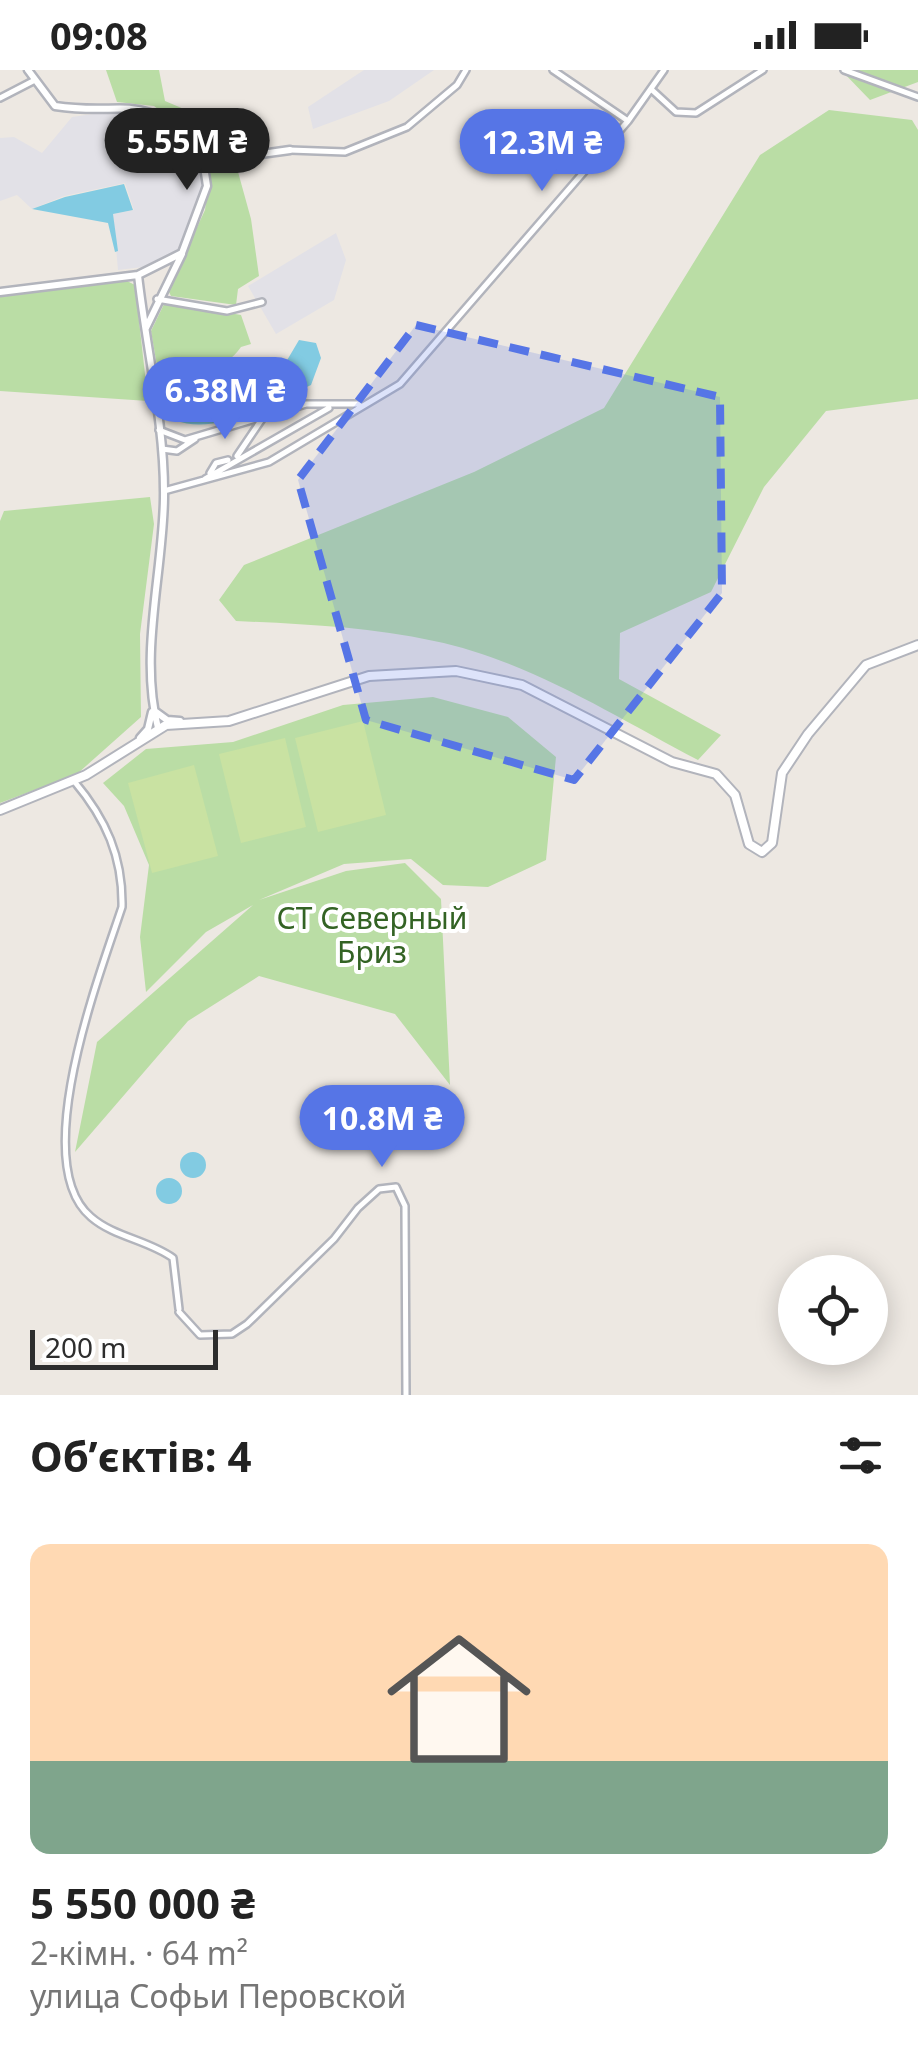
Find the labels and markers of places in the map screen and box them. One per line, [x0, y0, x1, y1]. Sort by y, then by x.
pin: 5.55M ₴ [95, 108, 279, 193]
pin: 12.3M ₴ [450, 109, 634, 194]
pin: 6.38M ₴ [133, 357, 317, 442]
pin: 10.8M ₴ [290, 1085, 474, 1170]

